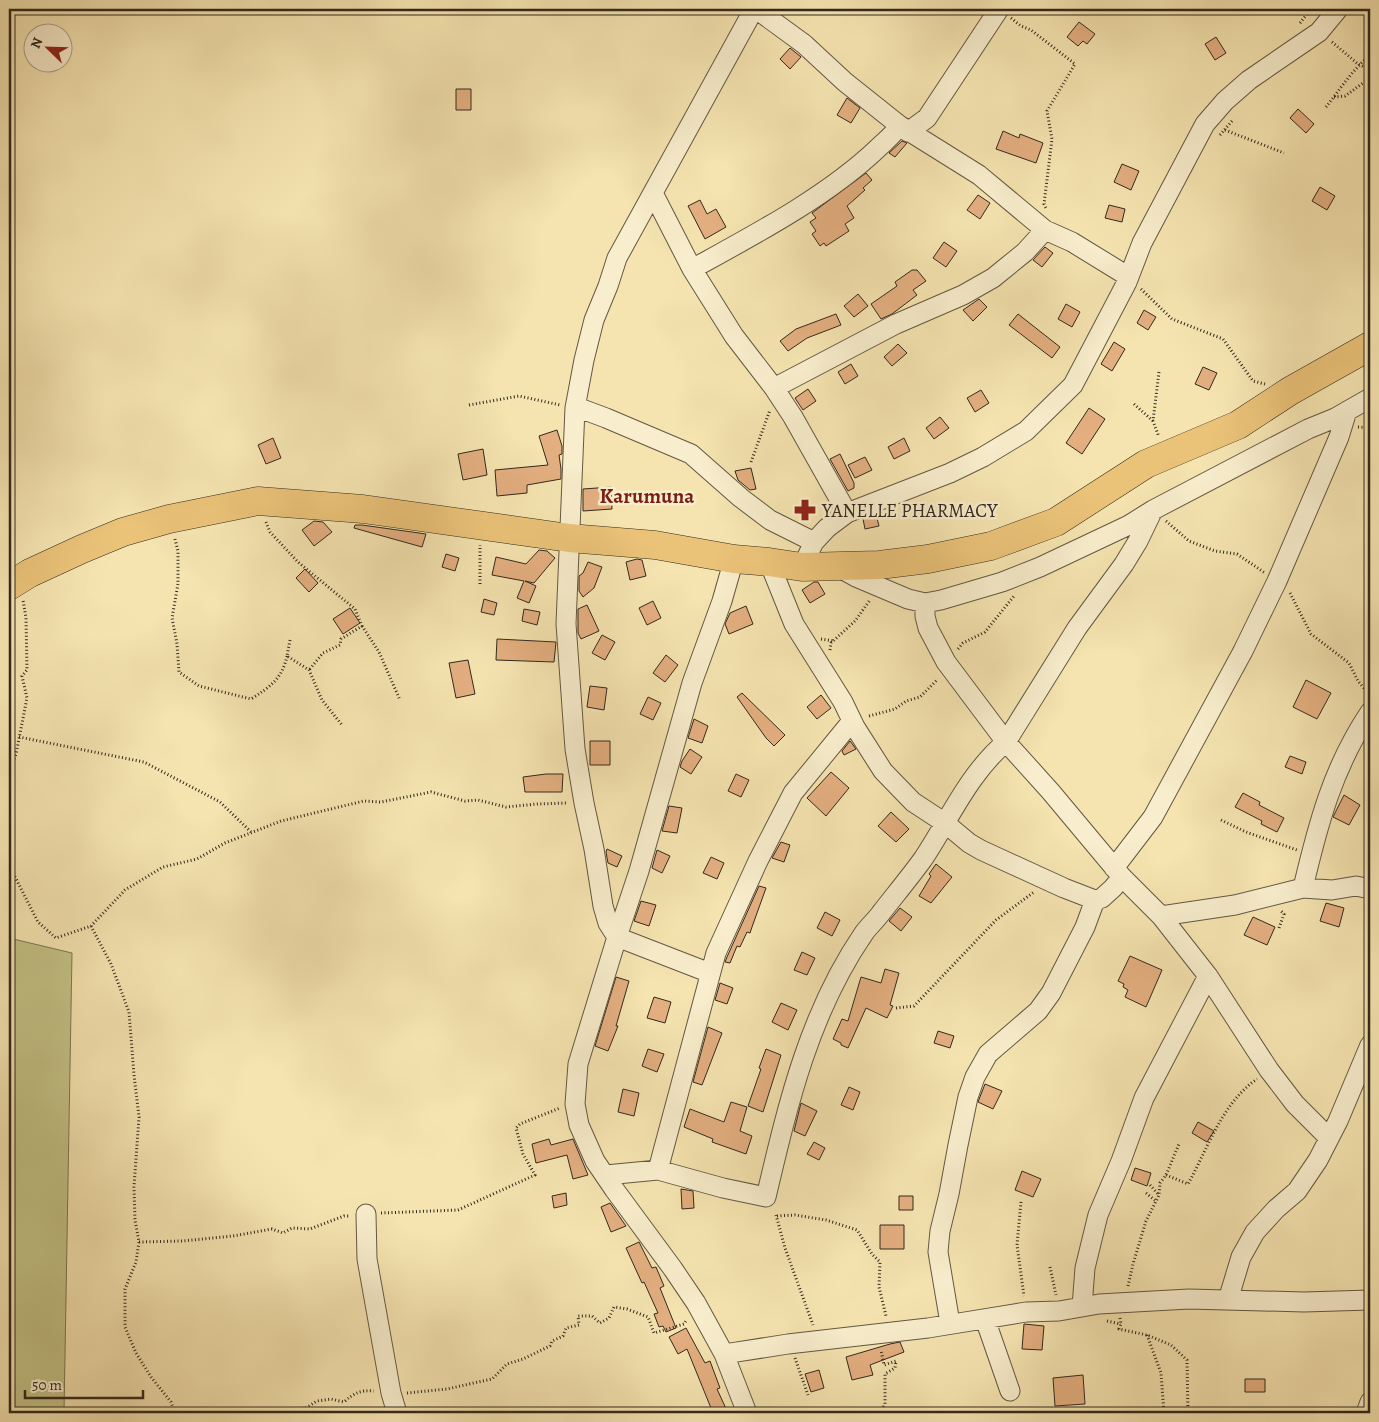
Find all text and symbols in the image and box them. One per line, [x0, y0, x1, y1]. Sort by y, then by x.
north arrow [22, 22, 72, 72]
text: N [26, 35, 47, 52]
district label: Karumuna [600, 482, 695, 510]
pharmacy icon: YANELLE PHARMACY [792, 497, 818, 523]
place label: YANELLE PHARMACY [821, 498, 998, 524]
scale bar [25, 1367, 142, 1399]
text: 50 m [32, 1375, 62, 1395]

